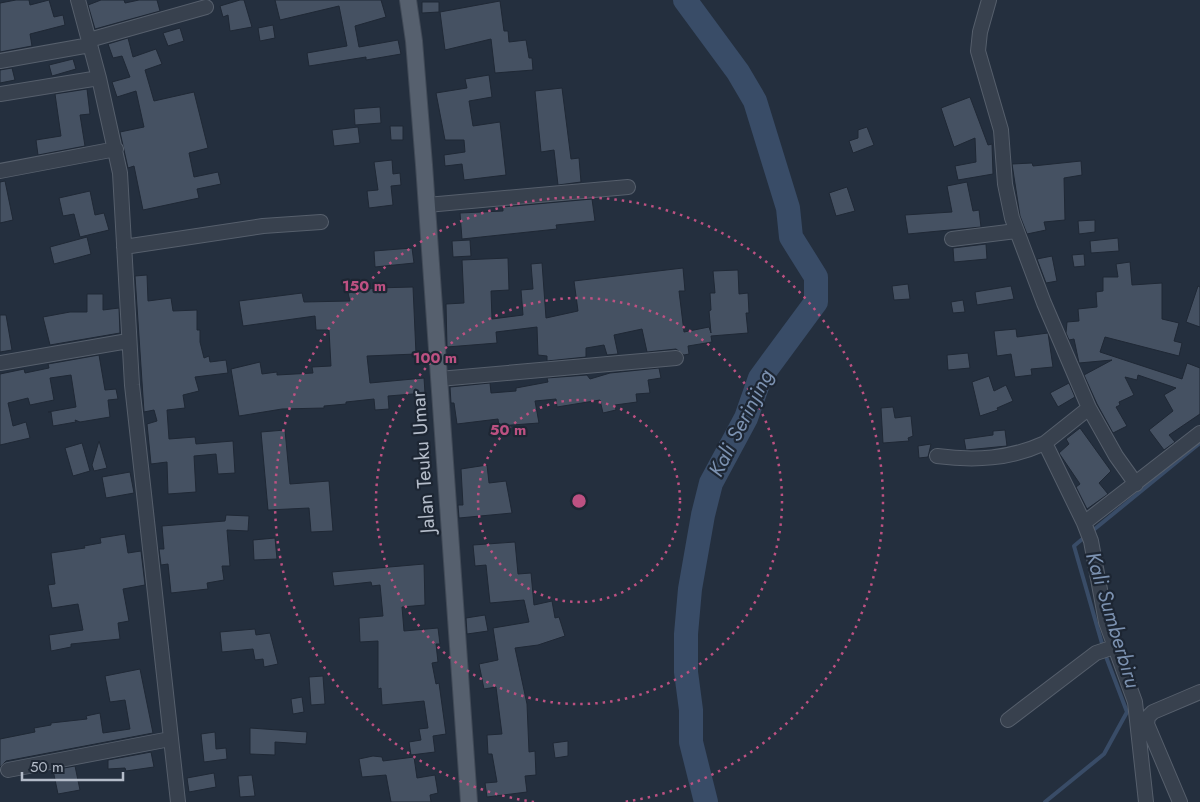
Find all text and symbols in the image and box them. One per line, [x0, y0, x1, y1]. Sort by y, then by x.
text: 150 m [342, 275, 386, 297]
text: 100 m [413, 347, 457, 369]
water label: Kali Serinjing [701, 364, 781, 482]
street label: Jalan Teuku Umar [404, 390, 443, 537]
text: 50 m [490, 419, 526, 441]
centre of rings [570, 492, 588, 510]
water label: Kali Sumberbiru [1078, 548, 1148, 692]
scale bar [22, 750, 124, 782]
text: 50 m [30, 756, 64, 778]

